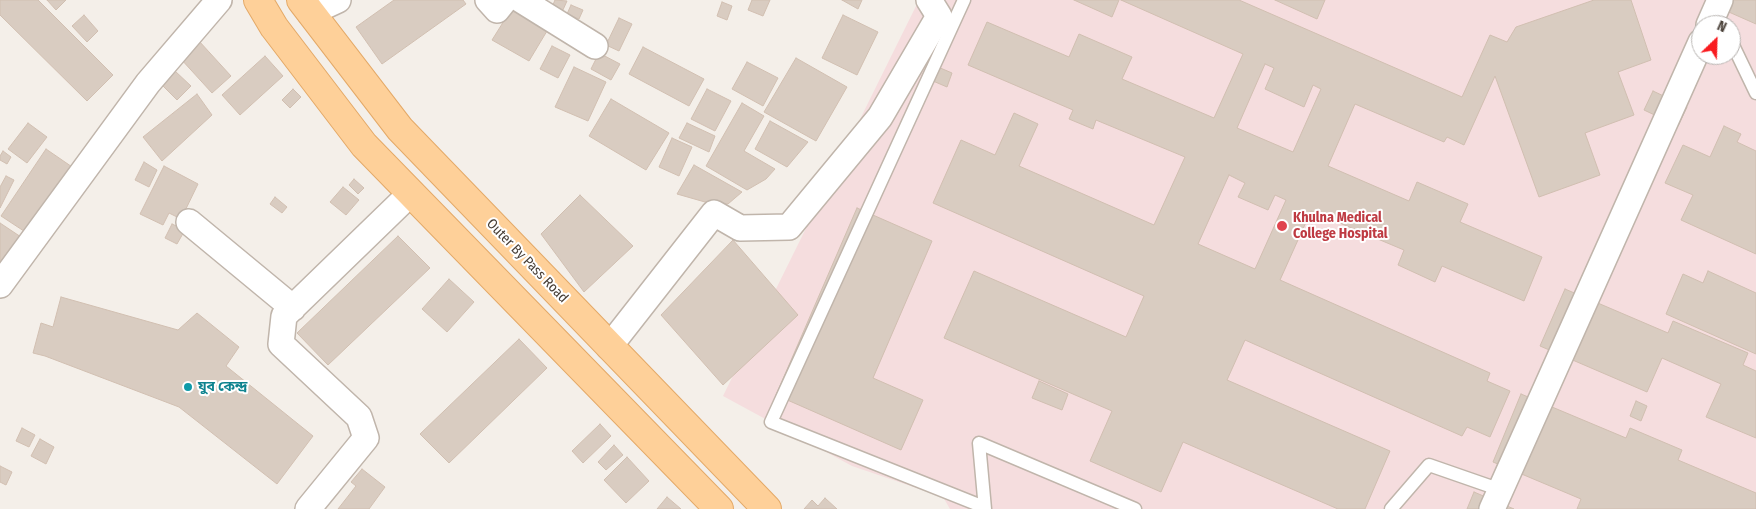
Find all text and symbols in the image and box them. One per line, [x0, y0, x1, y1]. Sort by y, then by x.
north arrow [1691, 15, 1741, 65]
text: N [1715, 17, 1729, 36]
place label: Khulna Medical College Hospital [1293, 210, 1388, 242]
street label: Outer By Pass Road [483, 216, 571, 306]
marker: Khulna Medical College Hospital [1275, 219, 1289, 233]
place label: যুব কেন্দ্র [198, 379, 247, 395]
marker: যুব কেন্দ্র [182, 381, 194, 393]

